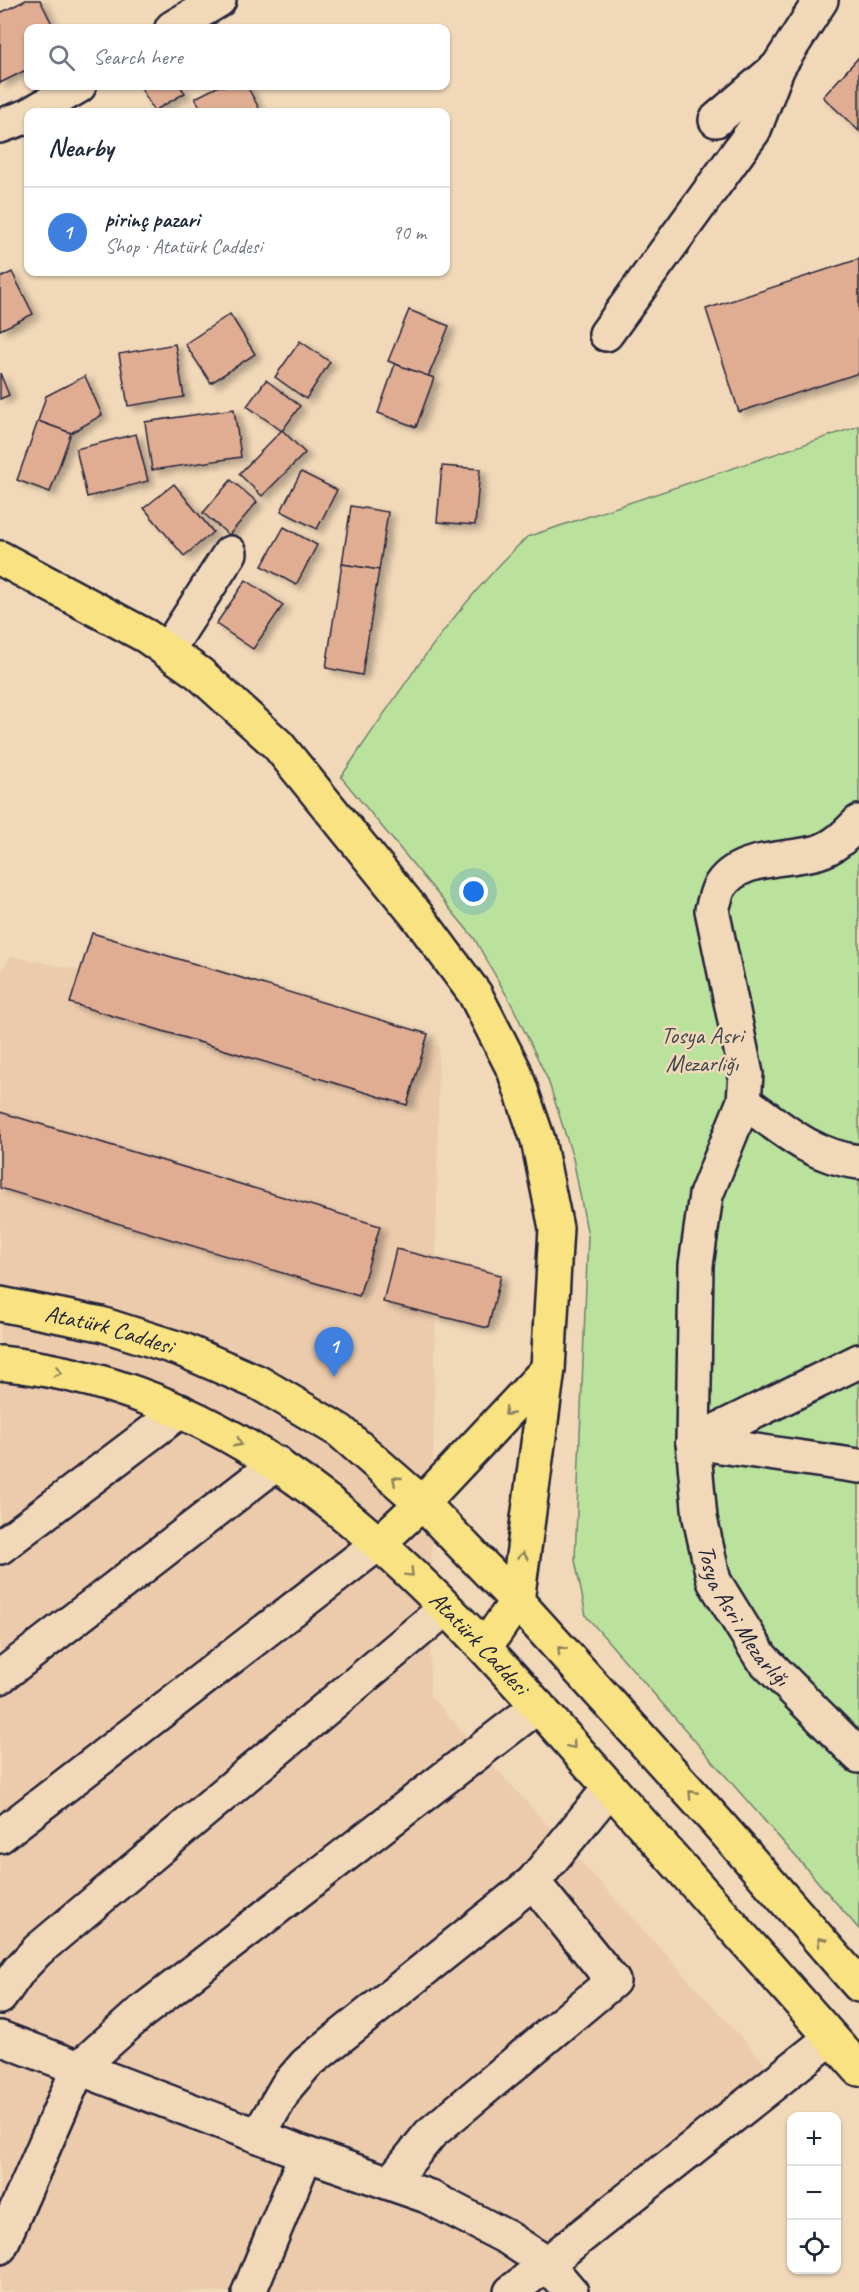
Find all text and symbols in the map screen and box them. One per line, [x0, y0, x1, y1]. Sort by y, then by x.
search box [24, 24, 450, 90]
icon: search [45, 41, 78, 74]
text: Search here [93, 43, 183, 71]
text: Nearby [48, 131, 113, 164]
text: pirinç pazari [105, 206, 199, 234]
text: 1 [63, 220, 72, 245]
text: 90 m [392, 220, 426, 245]
text: Shop · Atatürk Caddesi [105, 234, 262, 259]
your location [459, 877, 488, 906]
park label: Tosya Asri Mezarlığı [661, 1020, 747, 1078]
street label: Atatürk Caddesi [42, 1298, 180, 1362]
pin: 1 [314, 1328, 354, 1377]
one-way arrow [53, 1364, 63, 1377]
one-way arrow [504, 1405, 515, 1415]
one-way arrow [232, 1436, 243, 1447]
one-way arrow [392, 1476, 403, 1487]
street label: Tosya Asri Mezarlığı [691, 1542, 797, 1694]
one-way arrow [516, 1552, 528, 1561]
one-way arrow [402, 1565, 413, 1576]
street label: Atatürk Caddesi [423, 1585, 538, 1704]
one-way arrow [557, 1646, 568, 1656]
one-way arrow [565, 1738, 576, 1749]
one-way arrow [688, 1790, 699, 1801]
one-way arrow [817, 1937, 828, 1948]
map controls [787, 2112, 841, 2274]
button: + [787, 2112, 841, 2166]
button: − [787, 2166, 841, 2220]
button: locate [787, 2220, 841, 2274]

